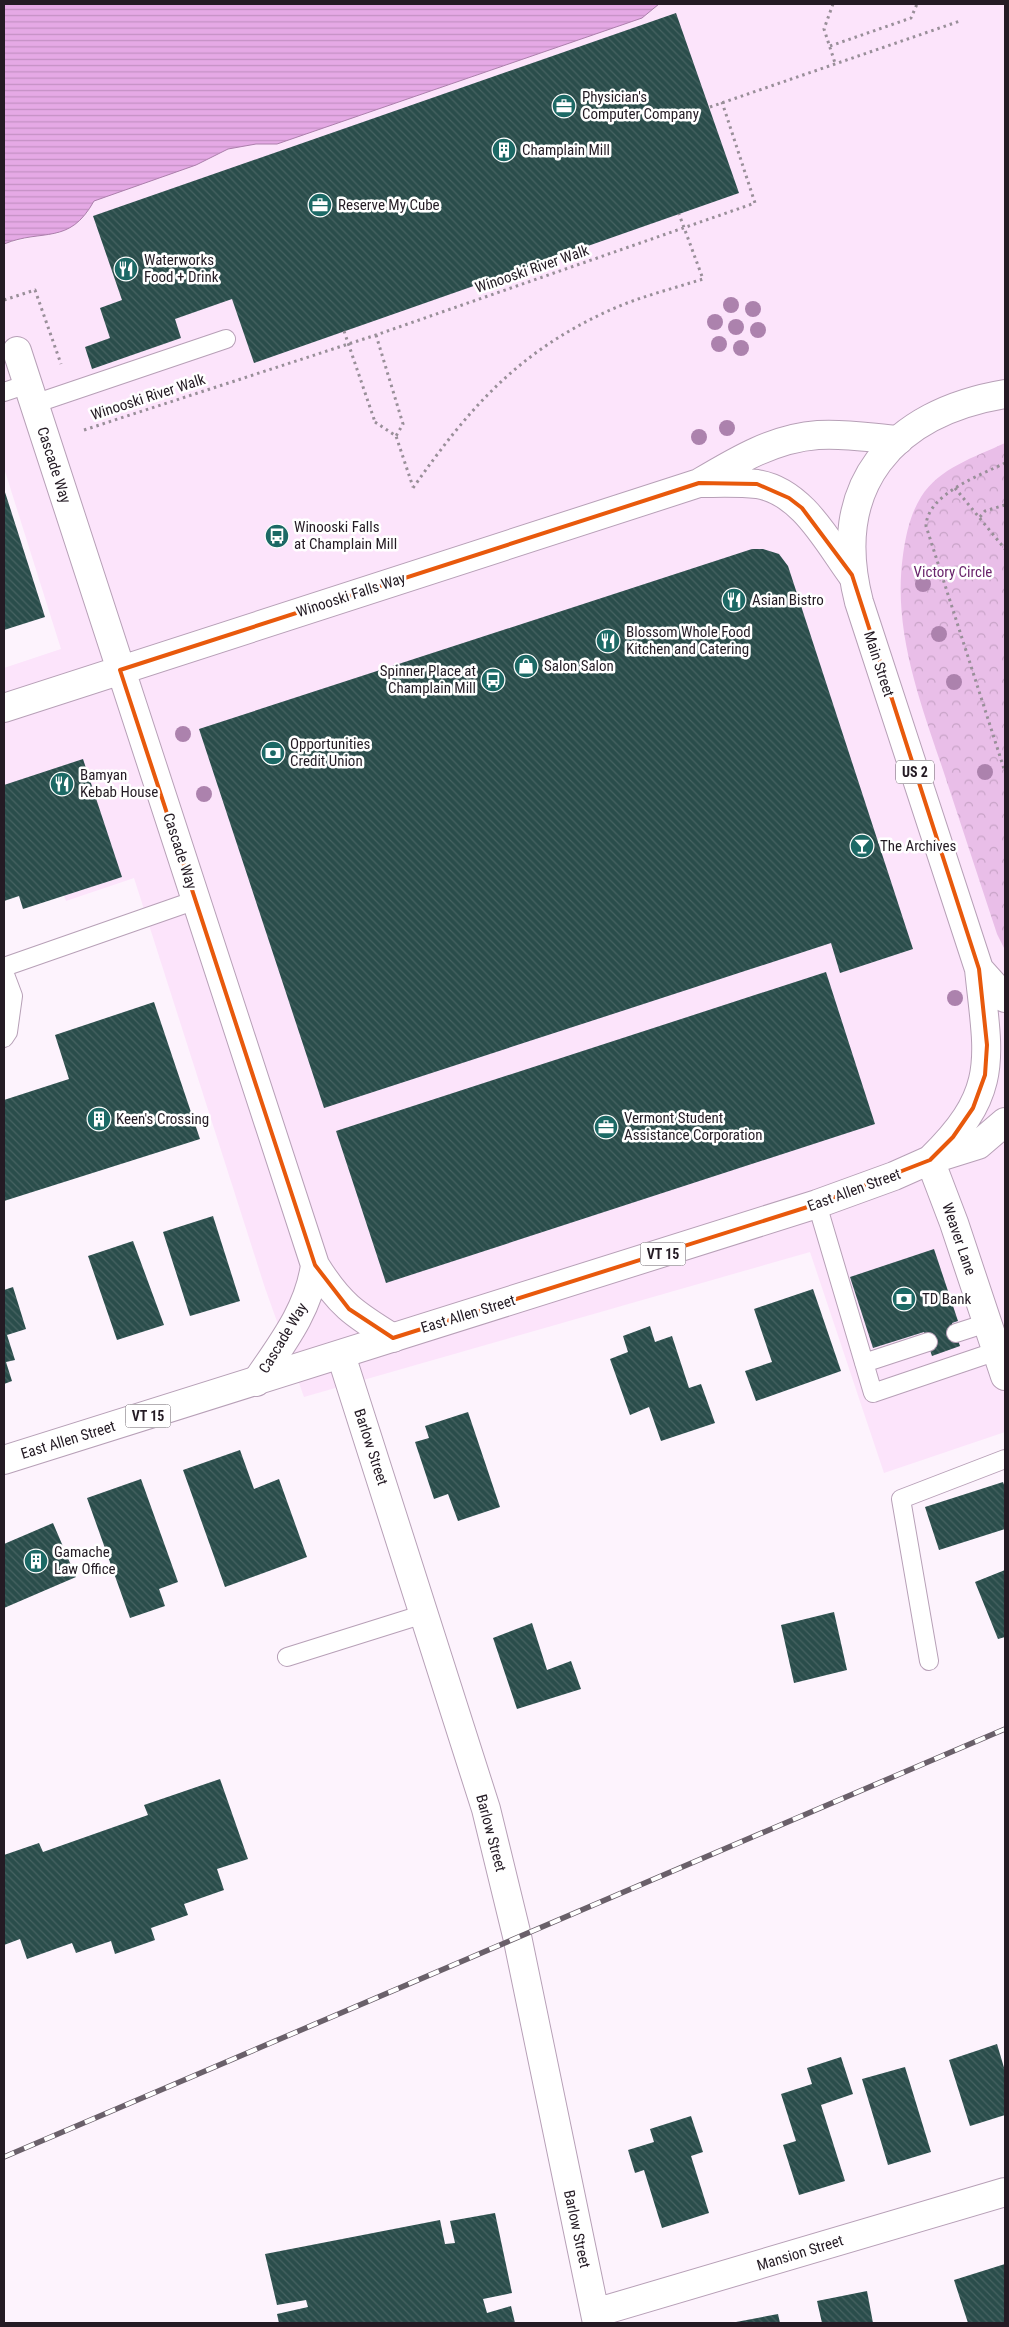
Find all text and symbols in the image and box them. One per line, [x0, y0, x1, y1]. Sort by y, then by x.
place label: Physician's Computer Company [582, 88, 699, 123]
office icon: Physician's Computer Company [551, 93, 577, 119]
building icon: Champlain Mill [491, 137, 517, 163]
place label: Champlain Mill [522, 141, 610, 159]
office icon: Reserve My Cube [307, 192, 333, 218]
place label: Reserve My Cube [338, 196, 440, 214]
street label: Winooski River Walk [473, 241, 591, 297]
place label: Waterworks Food + Drink [144, 251, 219, 286]
restaurant icon: Waterworks Food + Drink [113, 256, 139, 282]
street label: Winooski River Walk [89, 370, 208, 424]
street label: Cascade Way [33, 425, 75, 505]
place label: Winooski Falls at Champlain Mill [294, 518, 397, 553]
bus stop icon: Winooski Falls at Champlain Mill [264, 523, 290, 549]
park label: Victory Circle [914, 563, 992, 581]
street label: Winooski Falls Way [294, 569, 408, 621]
restaurant icon: Asian Bistro [721, 587, 747, 613]
place label: Asian Bistro [752, 591, 824, 609]
place label: Blossom Whole Food Kitchen and Catering [626, 623, 751, 658]
restaurant icon: Blossom Whole Food Kitchen and Catering [595, 628, 621, 654]
street label: Main Street [860, 629, 898, 699]
shop icon: Salon Salon [513, 653, 539, 679]
place label: Salon Salon [544, 657, 614, 675]
place label: Spinner Place at Champlain Mill [380, 662, 476, 697]
bus stop icon: Spinner Place at Champlain Mill [480, 667, 506, 693]
place label: Opportunities Credit Union [290, 735, 371, 770]
bank icon: Opportunities Credit Union [260, 740, 286, 766]
road number: US 2 [896, 760, 934, 784]
place label: Bamyan Kebab House [80, 766, 158, 801]
restaurant icon: Bamyan Kebab House [49, 771, 75, 797]
street label: Cascade Way [159, 811, 201, 891]
bar icon: The Archives [849, 833, 875, 859]
place label: The Archives [880, 837, 957, 855]
building icon: Keen's Crossing [86, 1106, 112, 1132]
place label: Vermont Student Assistance Corporation [624, 1109, 763, 1144]
place label: Keen's Crossing [116, 1110, 209, 1128]
office icon: Vermont Student Assistance Corporation [593, 1114, 619, 1140]
street label: East Allen Street [805, 1165, 903, 1215]
street label: Weaver Lane [938, 1200, 980, 1278]
road number: VT 15 [640, 1242, 686, 1266]
bank icon: TD Bank [891, 1286, 917, 1312]
place label: TD Bank [922, 1290, 971, 1308]
street label: East Allen Street [419, 1291, 517, 1337]
street label: Cascade Way [255, 1299, 311, 1377]
road number: VT 15 [126, 1404, 170, 1428]
street label: Barlow Street [350, 1407, 392, 1487]
street label: East Allen Street [19, 1417, 117, 1463]
place label: Gamache Law Office [54, 1543, 116, 1578]
building icon: Gamache Law Office [23, 1548, 49, 1574]
street label: Barlow Street [472, 1792, 510, 1874]
street label: Barlow Street [560, 2188, 594, 2270]
street label: Mansion Street [755, 2231, 845, 2275]

